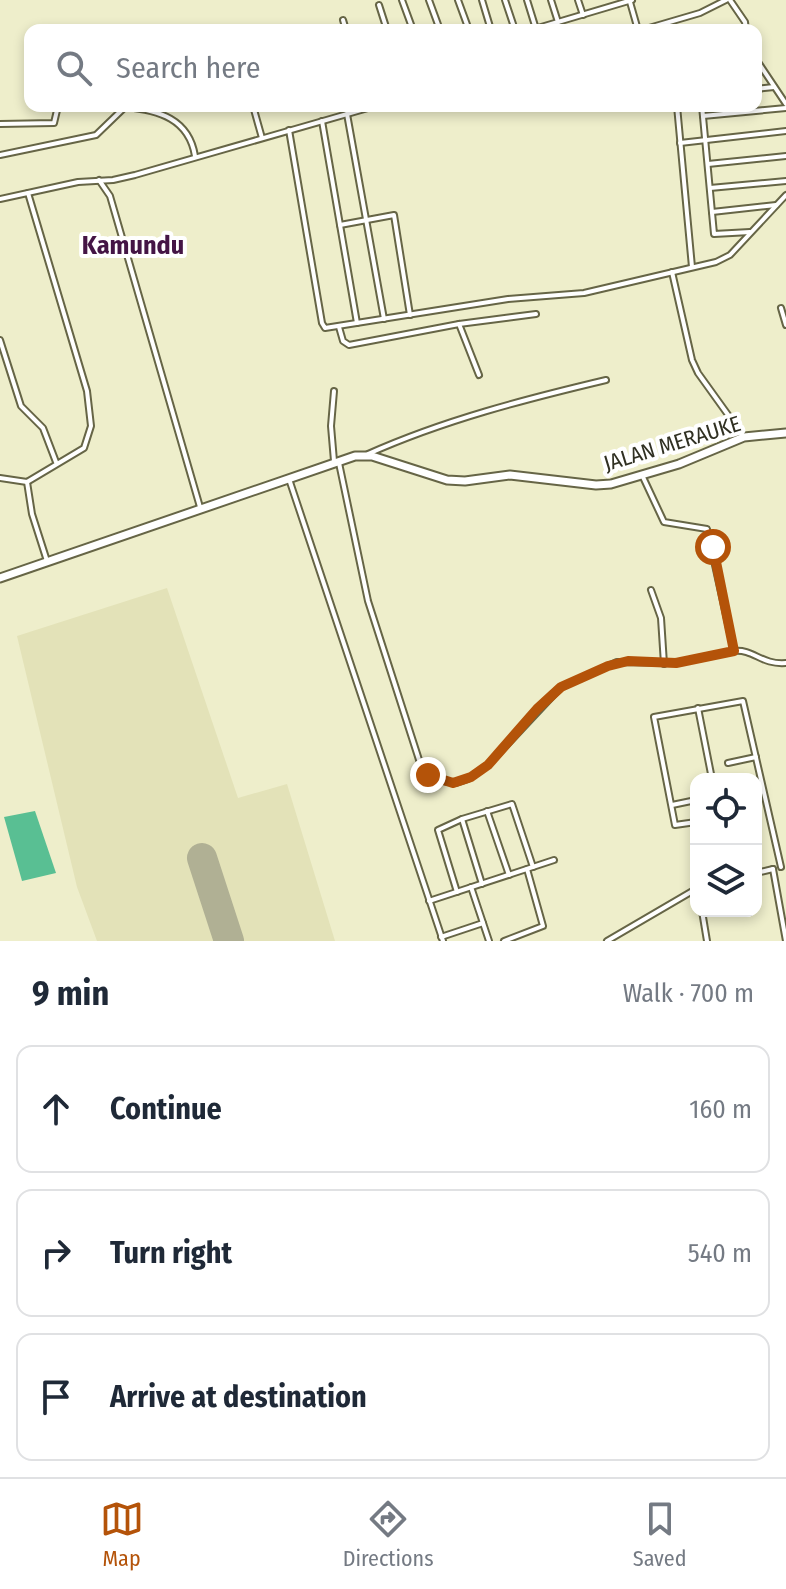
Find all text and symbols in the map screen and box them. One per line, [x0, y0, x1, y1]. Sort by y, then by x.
search box [24, 24, 762, 112]
icon: search [52, 46, 96, 90]
text: Search here [116, 50, 261, 86]
district label: Kamundu [82, 230, 184, 261]
street label: JALAN MERAUKE [600, 410, 744, 477]
route start [695, 529, 731, 565]
route end [410, 757, 446, 793]
map controls [690, 773, 762, 917]
button: locate [690, 773, 762, 845]
button: layers [690, 845, 762, 917]
text: 9 min [32, 973, 109, 1014]
text: Walk · 700 m [623, 978, 754, 1009]
icon: ahead [34, 1087, 78, 1131]
text: Continue [110, 1091, 222, 1127]
text: 160 m [689, 1094, 752, 1125]
icon: right [34, 1231, 78, 1275]
text: Turn right [110, 1235, 232, 1271]
text: 540 m [688, 1238, 752, 1269]
icon: arrive [34, 1375, 78, 1419]
text: Arrive at destination [110, 1379, 367, 1415]
tab: Map [100, 1497, 144, 1572]
tab: Directions [343, 1497, 434, 1572]
tab: Saved [633, 1497, 686, 1572]

